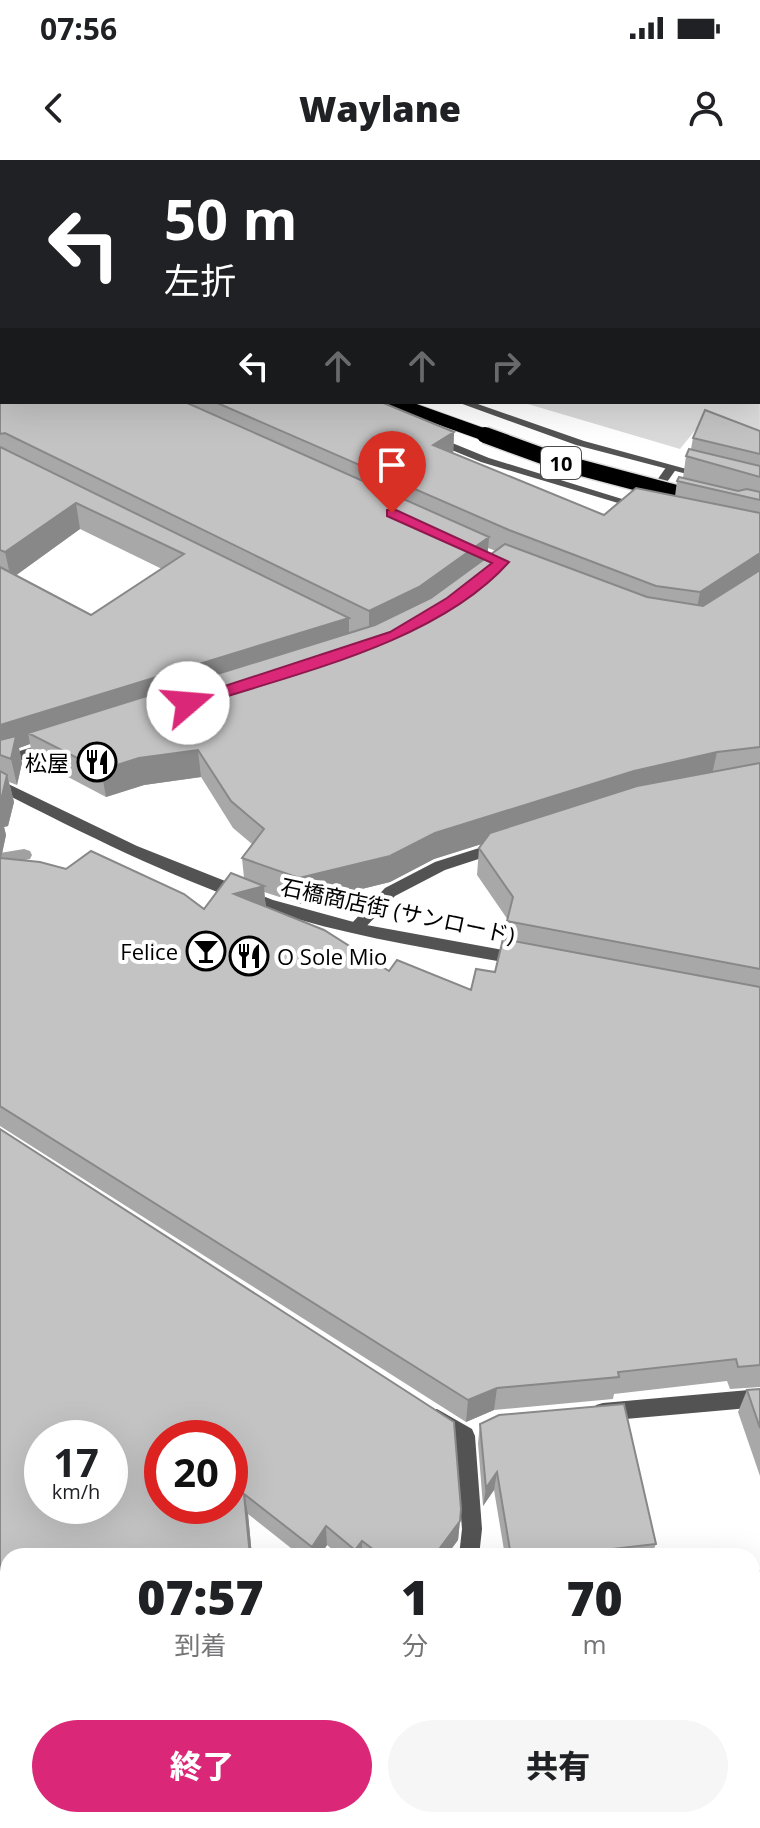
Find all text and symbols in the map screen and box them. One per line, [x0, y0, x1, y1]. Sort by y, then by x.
text: 07:56 [40, 8, 117, 49]
text: Waylane [299, 84, 461, 133]
icon: back [32, 86, 76, 130]
icon: person [684, 86, 728, 130]
text: 50 m [164, 180, 298, 256]
icon: left [32, 192, 136, 296]
text: 左折 [164, 256, 236, 305]
icon: left [232, 344, 276, 388]
icon: ahead [316, 344, 360, 388]
icon: ahead [400, 344, 444, 388]
icon: right [484, 344, 528, 388]
pin [358, 431, 426, 513]
icon: arrive [370, 443, 414, 487]
road number: 10 [541, 447, 581, 479]
position arrow [146, 661, 230, 745]
restaurant icon: 松屋 [76, 741, 118, 783]
place label: 松屋 [25, 747, 69, 777]
street label: 石橋商店街 (サンロード) [278, 871, 518, 949]
bar icon: Felice [185, 930, 227, 972]
restaurant icon: O Sole Mio [228, 935, 270, 977]
place label: Felice [120, 936, 178, 966]
place label: O Sole Mio [277, 941, 387, 971]
speed limit sign: 20 [144, 1420, 248, 1524]
text: 17 [53, 1434, 99, 1489]
text: km/h [52, 1478, 100, 1505]
text: 07:57 [137, 1564, 264, 1629]
text: 1 [401, 1564, 429, 1629]
text: 70 [566, 1565, 623, 1630]
text: m [583, 1626, 607, 1662]
text: 到着 [174, 1627, 227, 1663]
text: 分 [402, 1627, 428, 1663]
button: 終了 [32, 1720, 372, 1812]
button: 共有 [388, 1720, 728, 1812]

